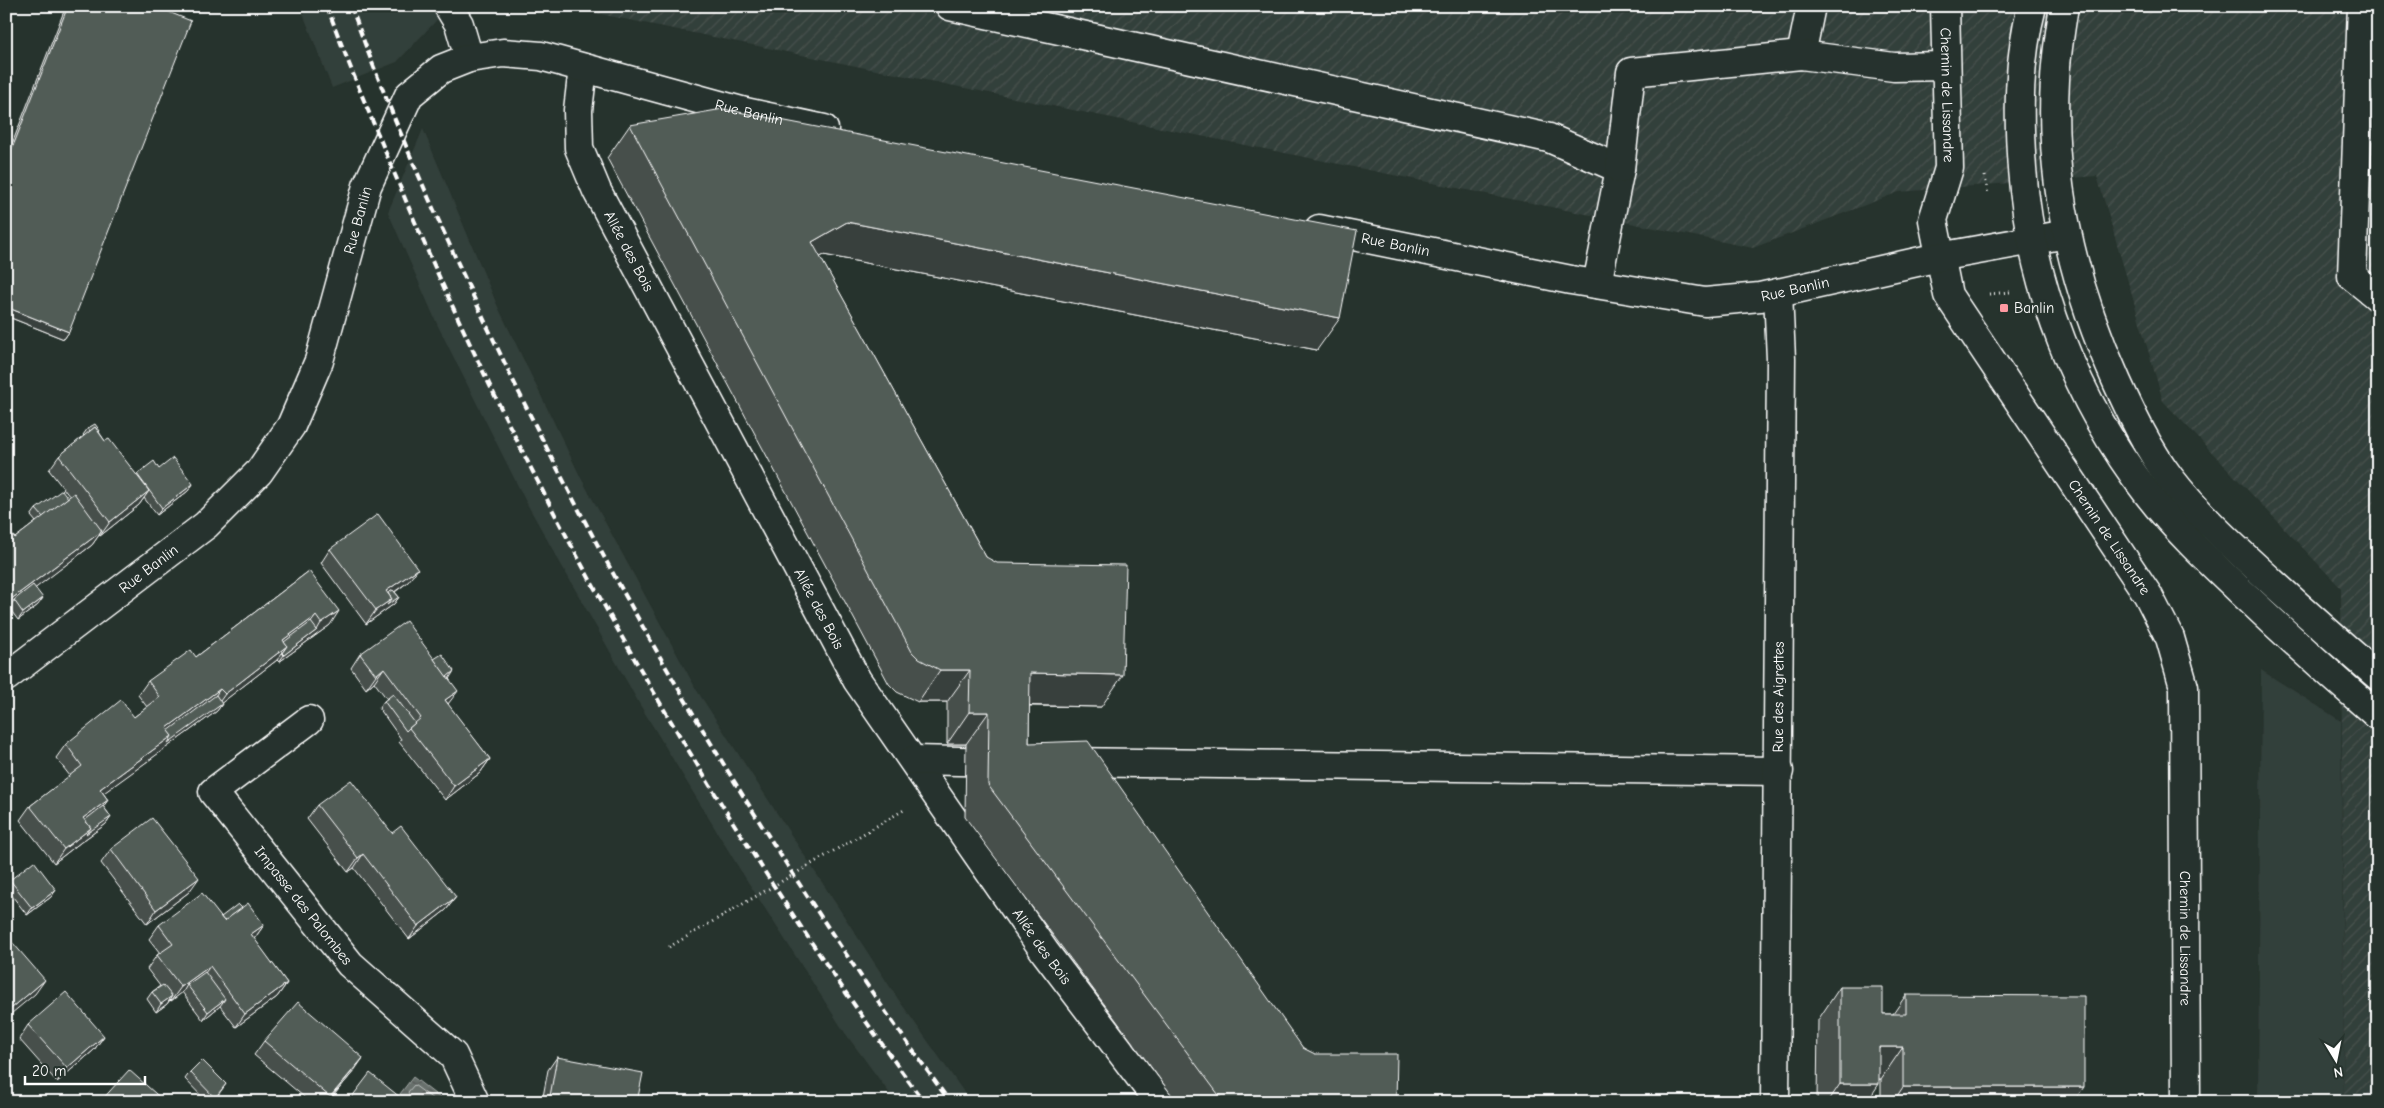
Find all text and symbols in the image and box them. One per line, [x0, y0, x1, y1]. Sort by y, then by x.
street label: Chemin de Lissandre [1937, 27, 1958, 163]
street label: Rue Banlin [713, 95, 785, 129]
street label: Rue Banlin [340, 184, 376, 256]
street label: Allée des Bois [600, 208, 658, 295]
street label: Rue Banlin [1360, 229, 1431, 260]
street label: Rue Banlin [1759, 273, 1831, 306]
place label: Banlin [2014, 299, 2054, 317]
marker: Banlin [1998, 302, 2010, 314]
street label: Chemin de Lissandre [2065, 476, 2155, 599]
street label: Rue Banlin [115, 540, 182, 597]
street label: Allée des Bois [790, 565, 848, 652]
street label: Rue des Aigrettes [1769, 641, 1788, 753]
street label: Impasse des Palombes [251, 842, 356, 968]
street label: Chemin de Lissandre [2176, 871, 2195, 1006]
street label: Allée des Bois [1009, 905, 1075, 988]
north arrow [2312, 1036, 2362, 1086]
scale bar [25, 1053, 145, 1085]
text: 20 m [32, 1062, 66, 1080]
text: N [2332, 1063, 2344, 1081]

